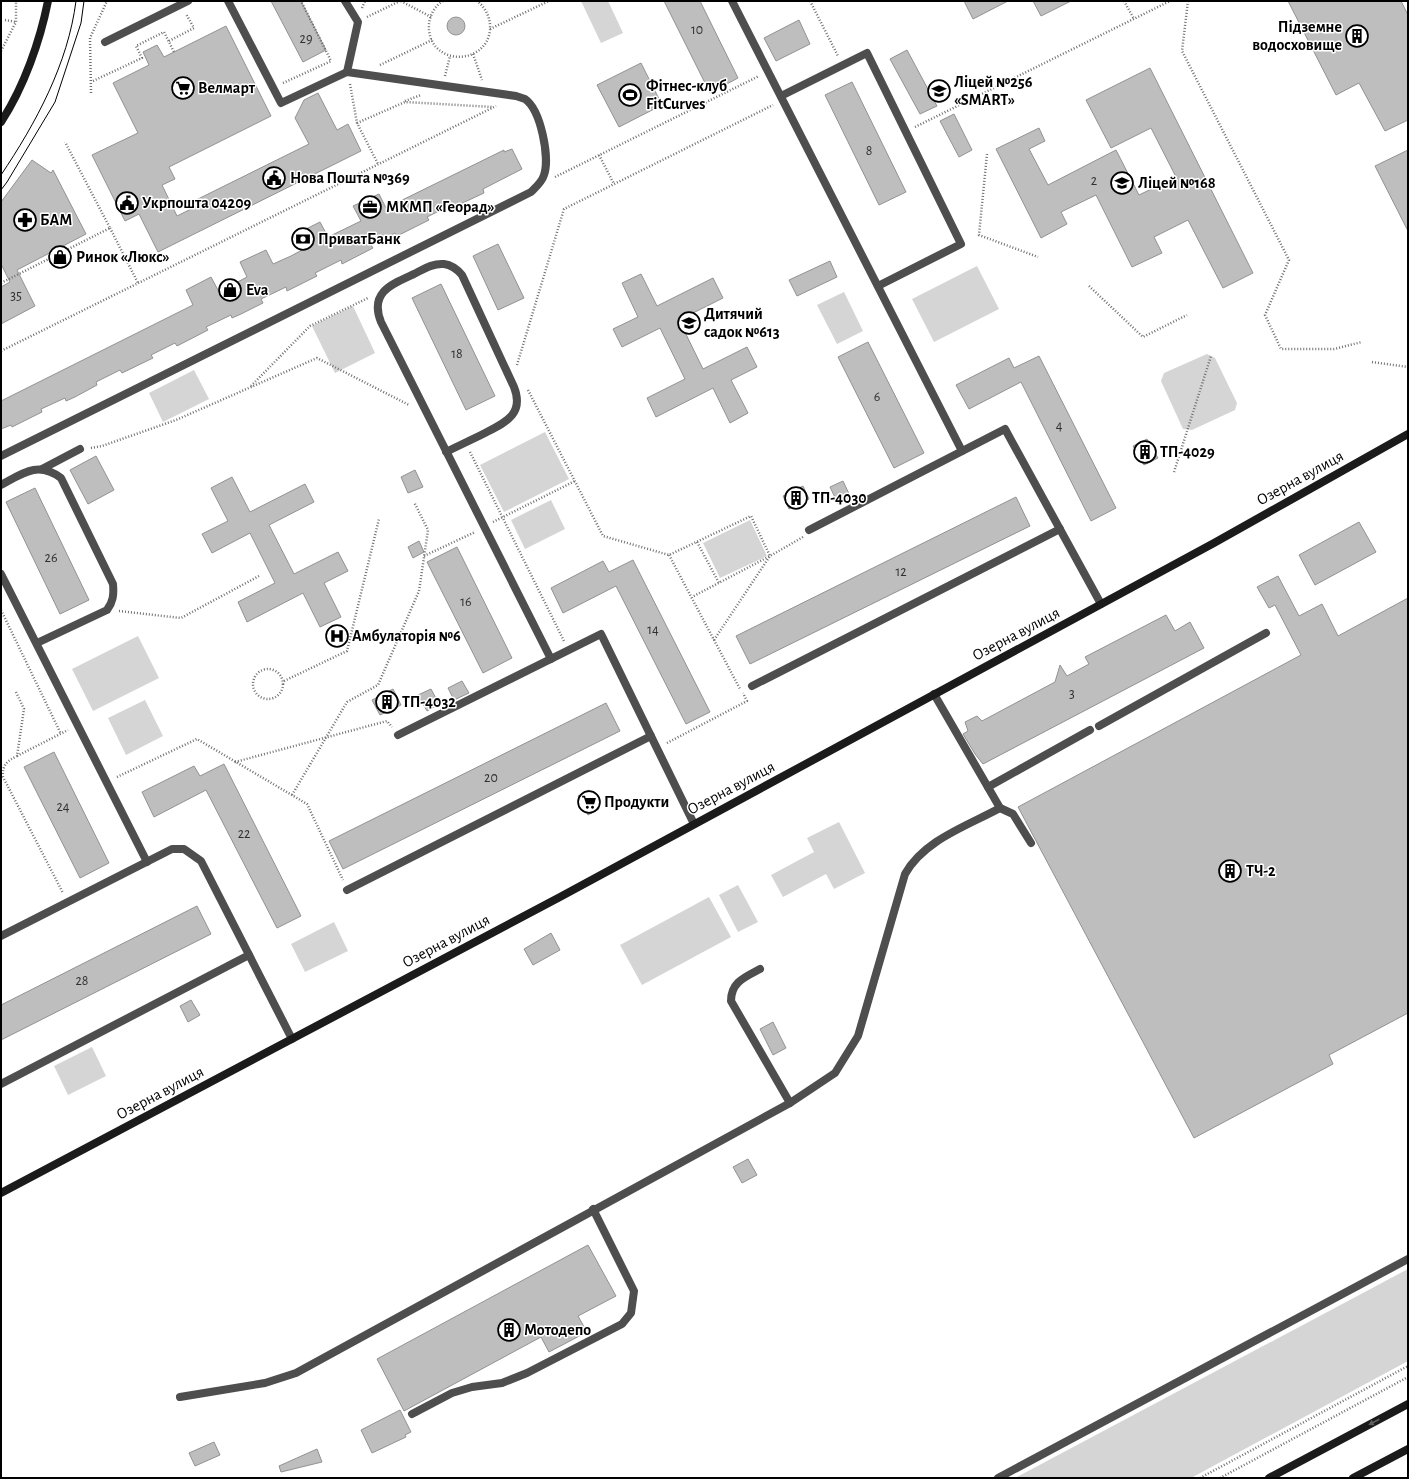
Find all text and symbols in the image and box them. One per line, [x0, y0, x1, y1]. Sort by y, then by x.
place label: Підземне водосховище [1252, 19, 1342, 53]
house number: 10 [691, 23, 703, 37]
building icon: Підземне водосховище [1344, 23, 1370, 49]
house number: 29 [300, 32, 312, 46]
place label: Ліцей №256 «SMART» [954, 74, 1033, 108]
supermarket icon: Велмарт [170, 75, 196, 101]
place label: Фітнес-клуб FitCurves [646, 78, 727, 112]
school or university icon: Ліцей №256 «SMART» [926, 78, 952, 104]
place label: Велмарт [198, 80, 256, 96]
sports icon: Фітнес-клуб FitCurves [617, 82, 643, 108]
house number: 8 [866, 144, 872, 158]
public building icon: Нова Пошта №369 [261, 165, 287, 191]
place label: Нова Пошта №369 [290, 170, 410, 186]
school or university icon: Ліцей №168 [1109, 170, 1135, 196]
house number: 2 [1091, 174, 1097, 188]
place label: Ліцей №168 [1138, 175, 1216, 191]
public building icon: Укрпошта 04209 [114, 190, 140, 216]
office icon: МКМП «Георад» [357, 194, 383, 220]
place label: Укрпошта 04209 [142, 195, 251, 211]
place label: МКМП «Георад» [386, 199, 495, 215]
pharmacy icon: БАМ [12, 207, 38, 233]
place label: БАМ [40, 212, 72, 228]
bank icon: ПриватБанк [290, 226, 316, 252]
place label: ПриватБанк [318, 231, 401, 247]
shop icon: Ринок «Люкс» [47, 244, 73, 270]
place label: Ринок «Люкс» [76, 249, 170, 265]
shop icon: Eva [217, 277, 243, 303]
place label: Eva [246, 282, 269, 298]
house number: 35 [10, 289, 22, 303]
place label: Дитячий садок №613 [704, 306, 780, 340]
school or university icon: Дитячий садок №613 [676, 310, 702, 336]
house number: 18 [451, 347, 463, 361]
house number: 6 [874, 390, 880, 404]
house number: 4 [1056, 419, 1063, 433]
building icon: ТП-4029 [1132, 439, 1158, 465]
place label: ТП-4029 [1160, 444, 1215, 460]
street label: Озерна вулиця [1254, 448, 1347, 509]
building icon: ТП-4030 [783, 485, 809, 511]
place label: ТП-4030 [812, 490, 867, 506]
house number: 26 [45, 551, 57, 565]
house number: 12 [895, 565, 907, 579]
house number: 16 [460, 595, 472, 609]
street label: Озерна вулиця [970, 604, 1063, 665]
hospital icon: Амбулаторія №6 [324, 623, 350, 649]
house number: 14 [647, 623, 659, 637]
place label: Амбулаторія №6 [352, 628, 461, 645]
house number: 3 [1069, 687, 1075, 701]
building icon: ТП-4032 [374, 689, 400, 715]
place label: ТП-4032 [402, 694, 456, 710]
street label: Озерна вулиця [685, 758, 778, 819]
house number: 20 [484, 771, 498, 785]
supermarket icon: Продукти [576, 789, 602, 815]
place label: Продукти [604, 794, 669, 811]
house number: 24 [56, 800, 70, 814]
house number: 22 [238, 827, 250, 841]
building icon: ТЧ-2 [1217, 858, 1243, 884]
place label: ТЧ-2 [1246, 863, 1276, 879]
street label: Озерна вулиця [400, 911, 493, 972]
house number: 28 [75, 974, 89, 988]
street label: Озерна вулиця [114, 1063, 207, 1124]
building icon: Мотодепо [496, 1317, 522, 1343]
place label: Мотодепо [524, 1322, 591, 1338]
one-way arrow [1368, 1419, 1379, 1426]

